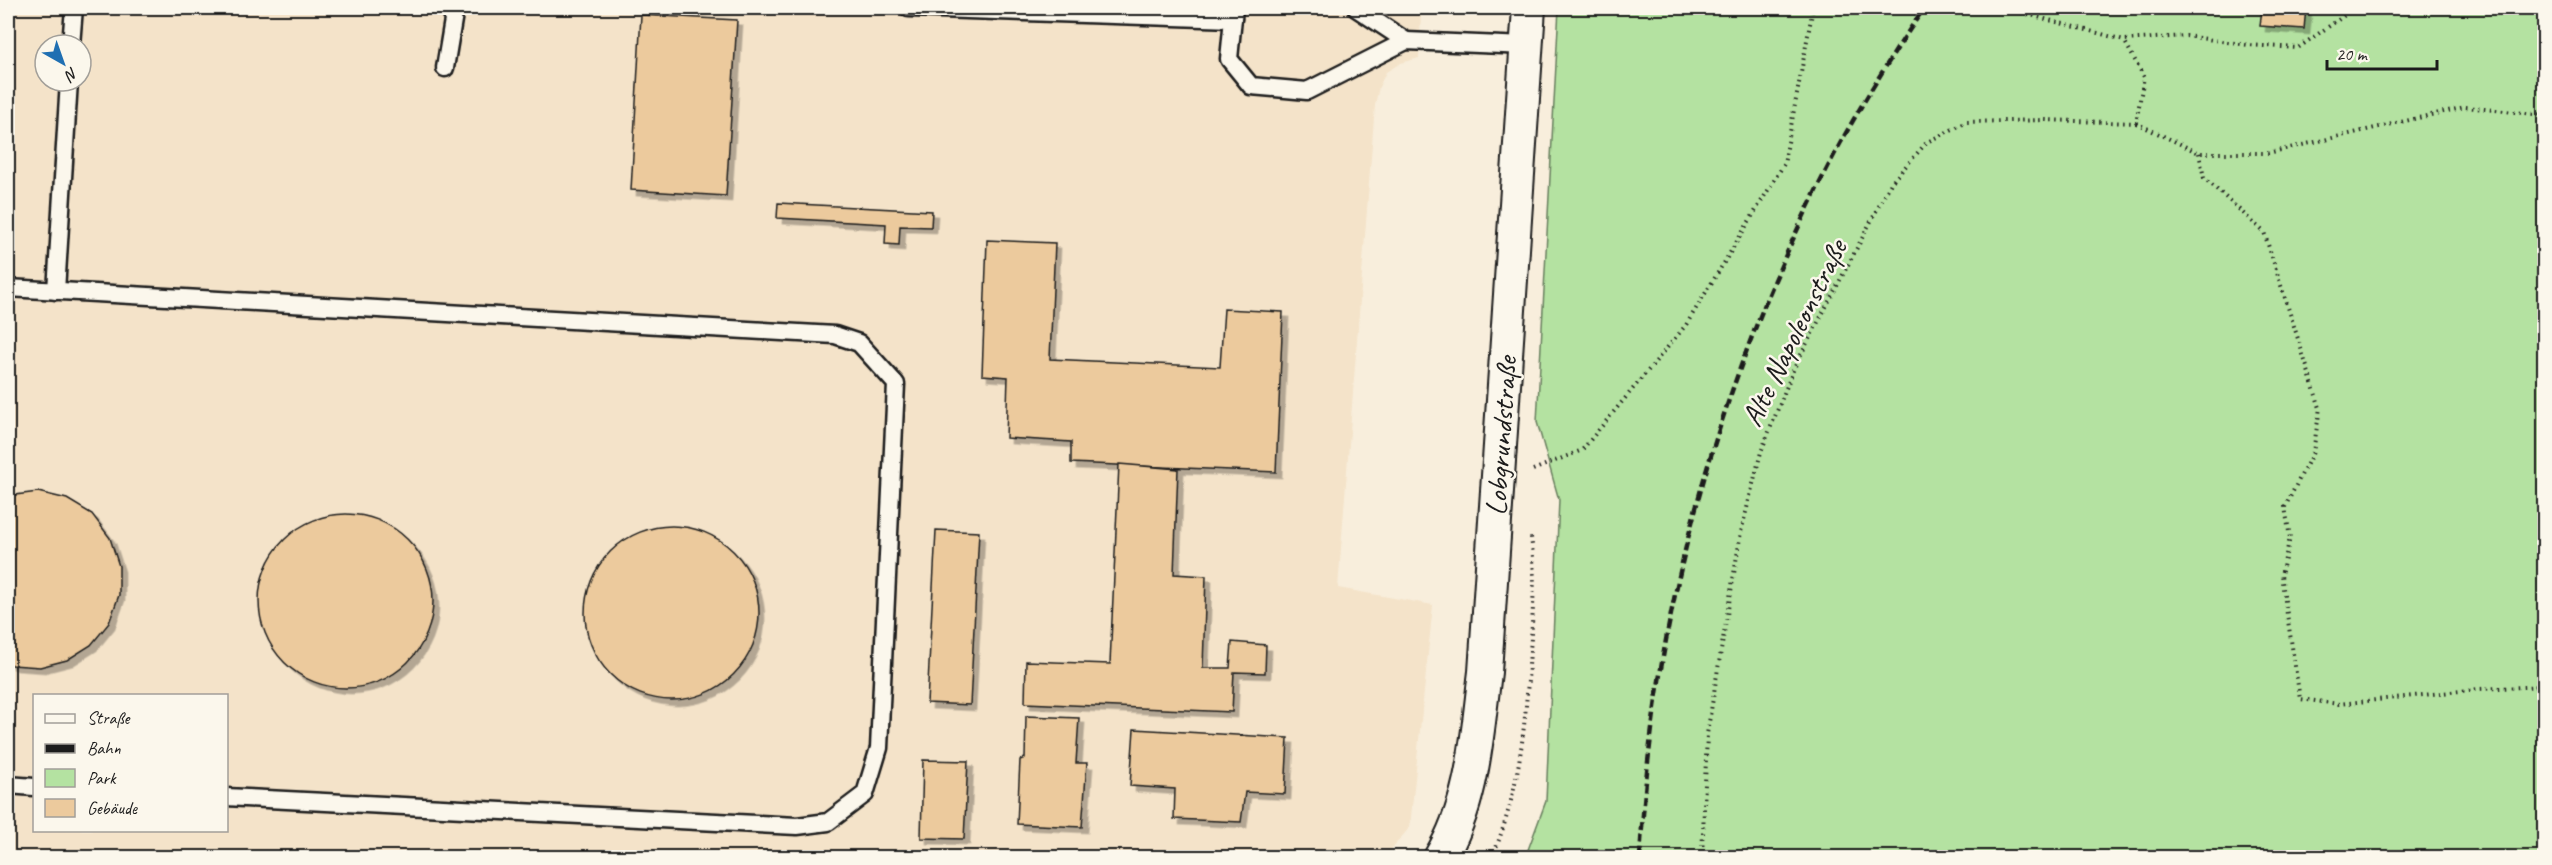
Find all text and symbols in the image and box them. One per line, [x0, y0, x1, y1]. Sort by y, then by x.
north arrow [33, 33, 93, 93]
scale bar [2327, 33, 2436, 71]
text: 20 m [2336, 43, 2369, 65]
text: N [59, 63, 82, 87]
street label: Alte Napoleonstraße [1732, 231, 1857, 433]
street label: Lobgrundstraße [1476, 353, 1526, 517]
legend [33, 694, 228, 832]
text: Straße [87, 707, 131, 729]
text: Bahn [87, 737, 122, 759]
text: Park [87, 767, 117, 789]
text: Gebäude [87, 797, 138, 819]

